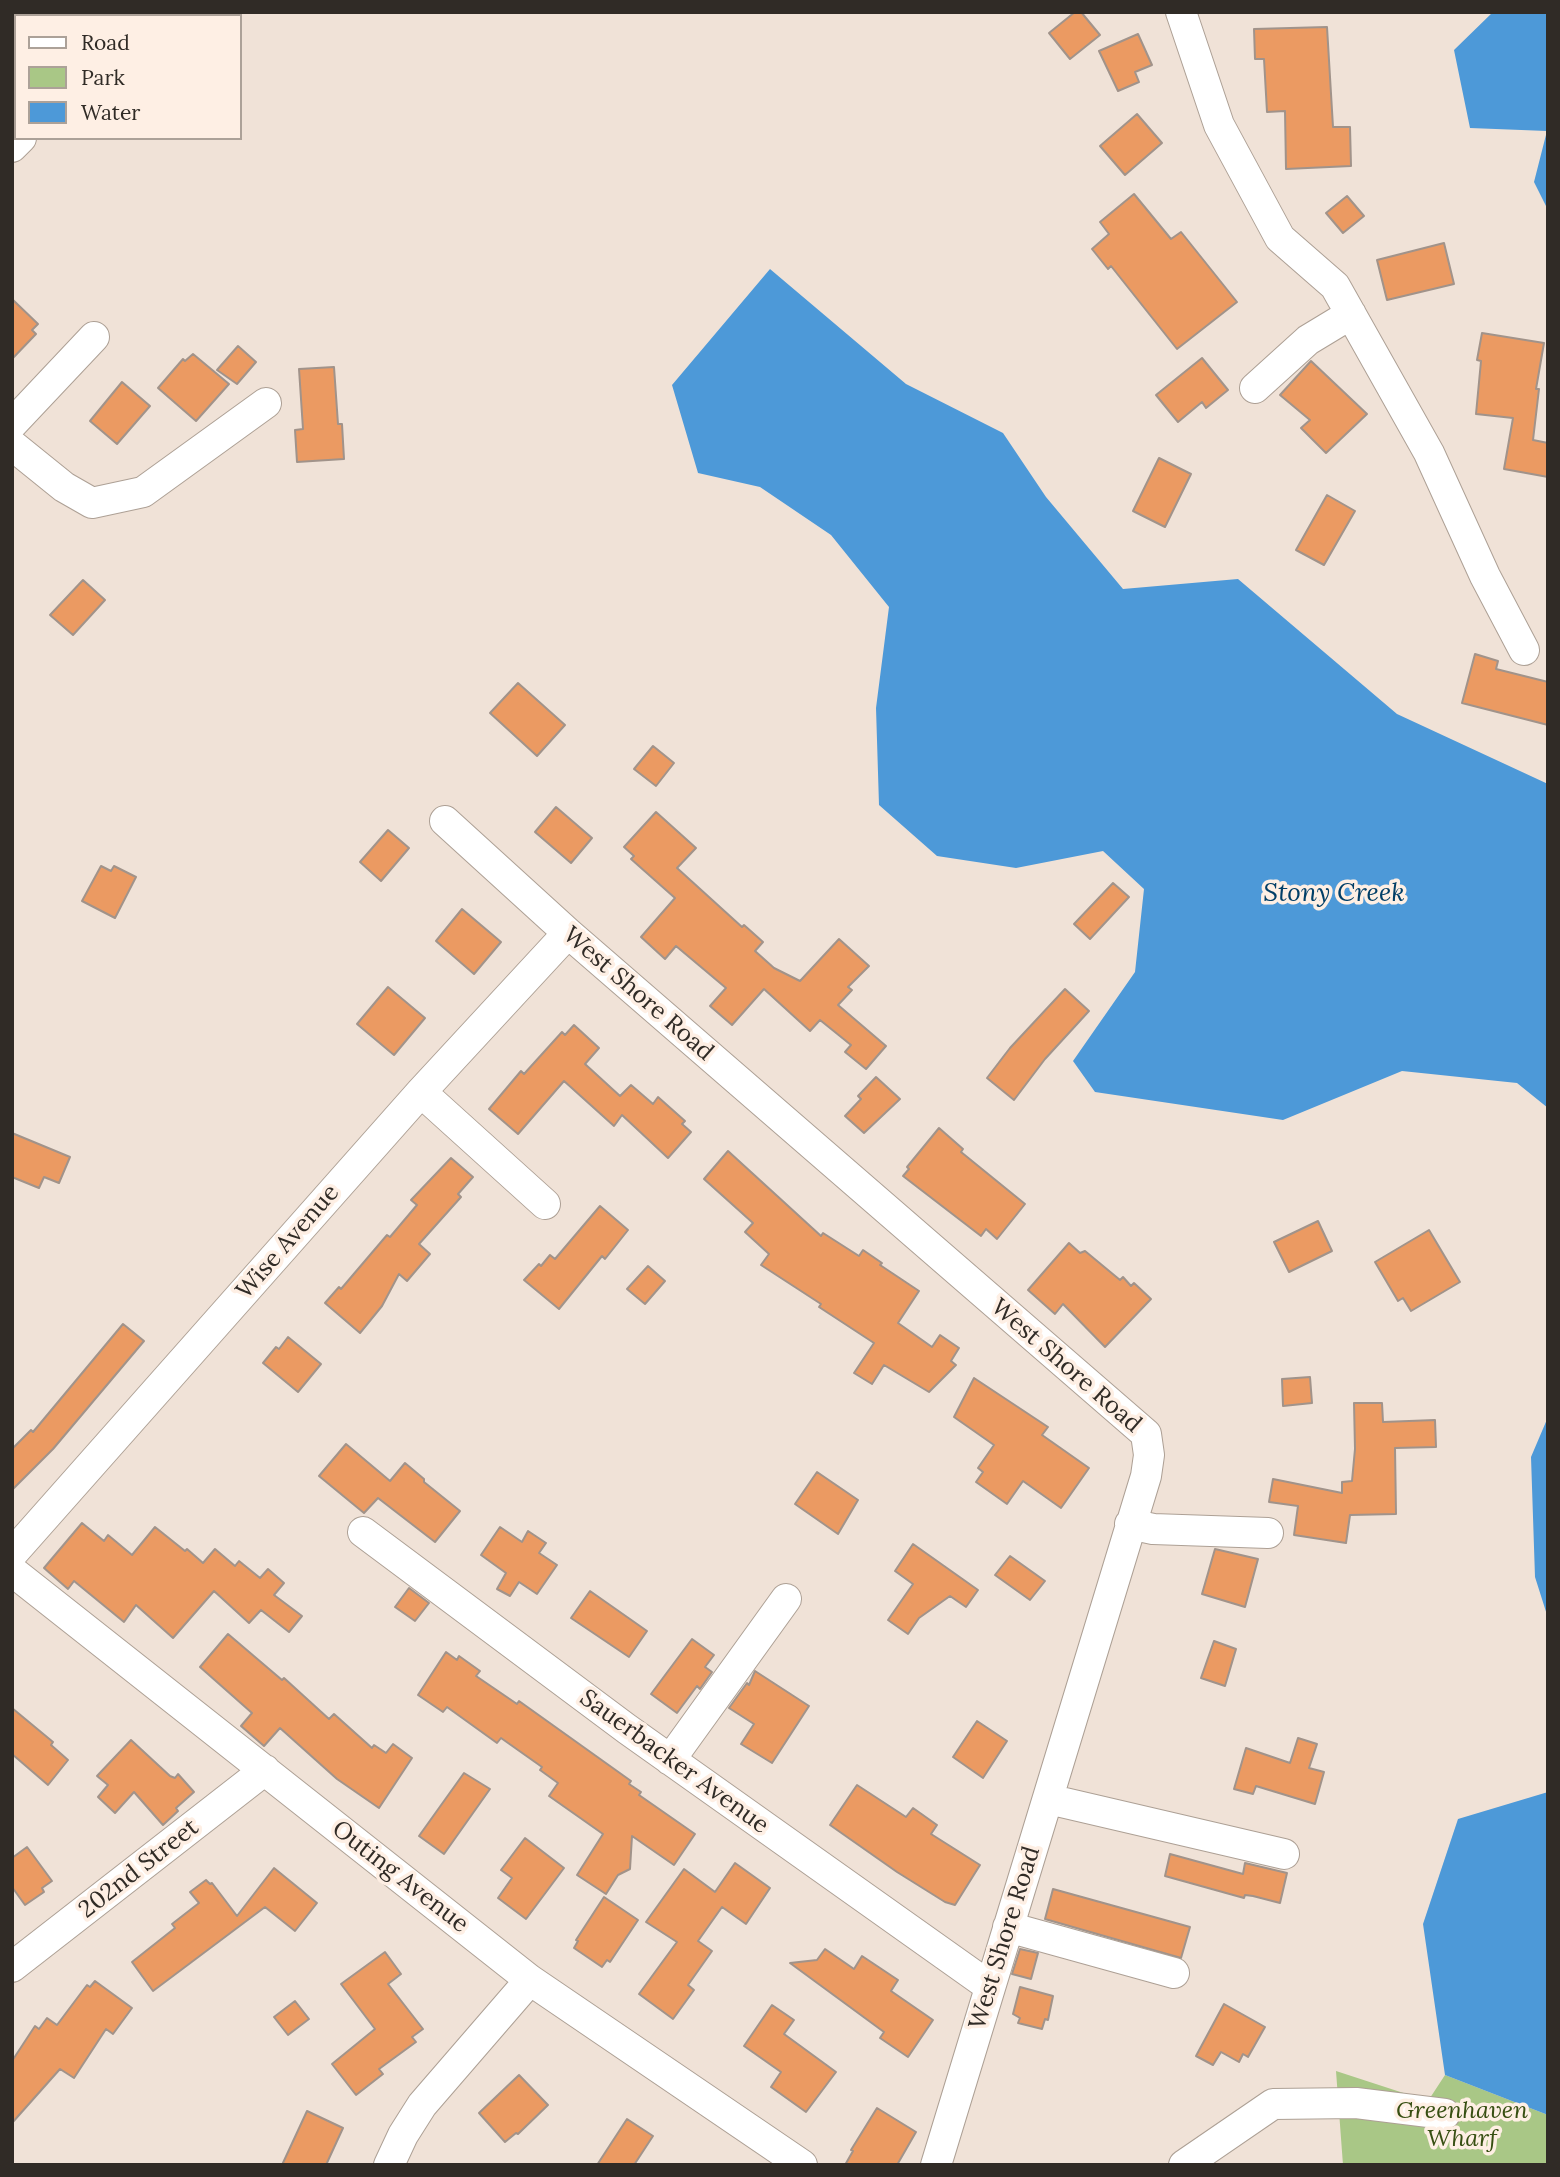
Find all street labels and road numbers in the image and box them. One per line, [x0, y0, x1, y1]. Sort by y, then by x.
street label: West Shore Road [557, 921, 719, 1067]
street label: Wise Avenue [231, 1179, 345, 1305]
street label: West Shore Road [985, 1293, 1147, 1439]
street label: Sauerbacker Avenue [574, 1684, 774, 1840]
street label: 202nd Street [73, 1813, 205, 1925]
street label: Outing Avenue [326, 1815, 474, 1939]
street label: West Shore Road [963, 1843, 1047, 2033]

